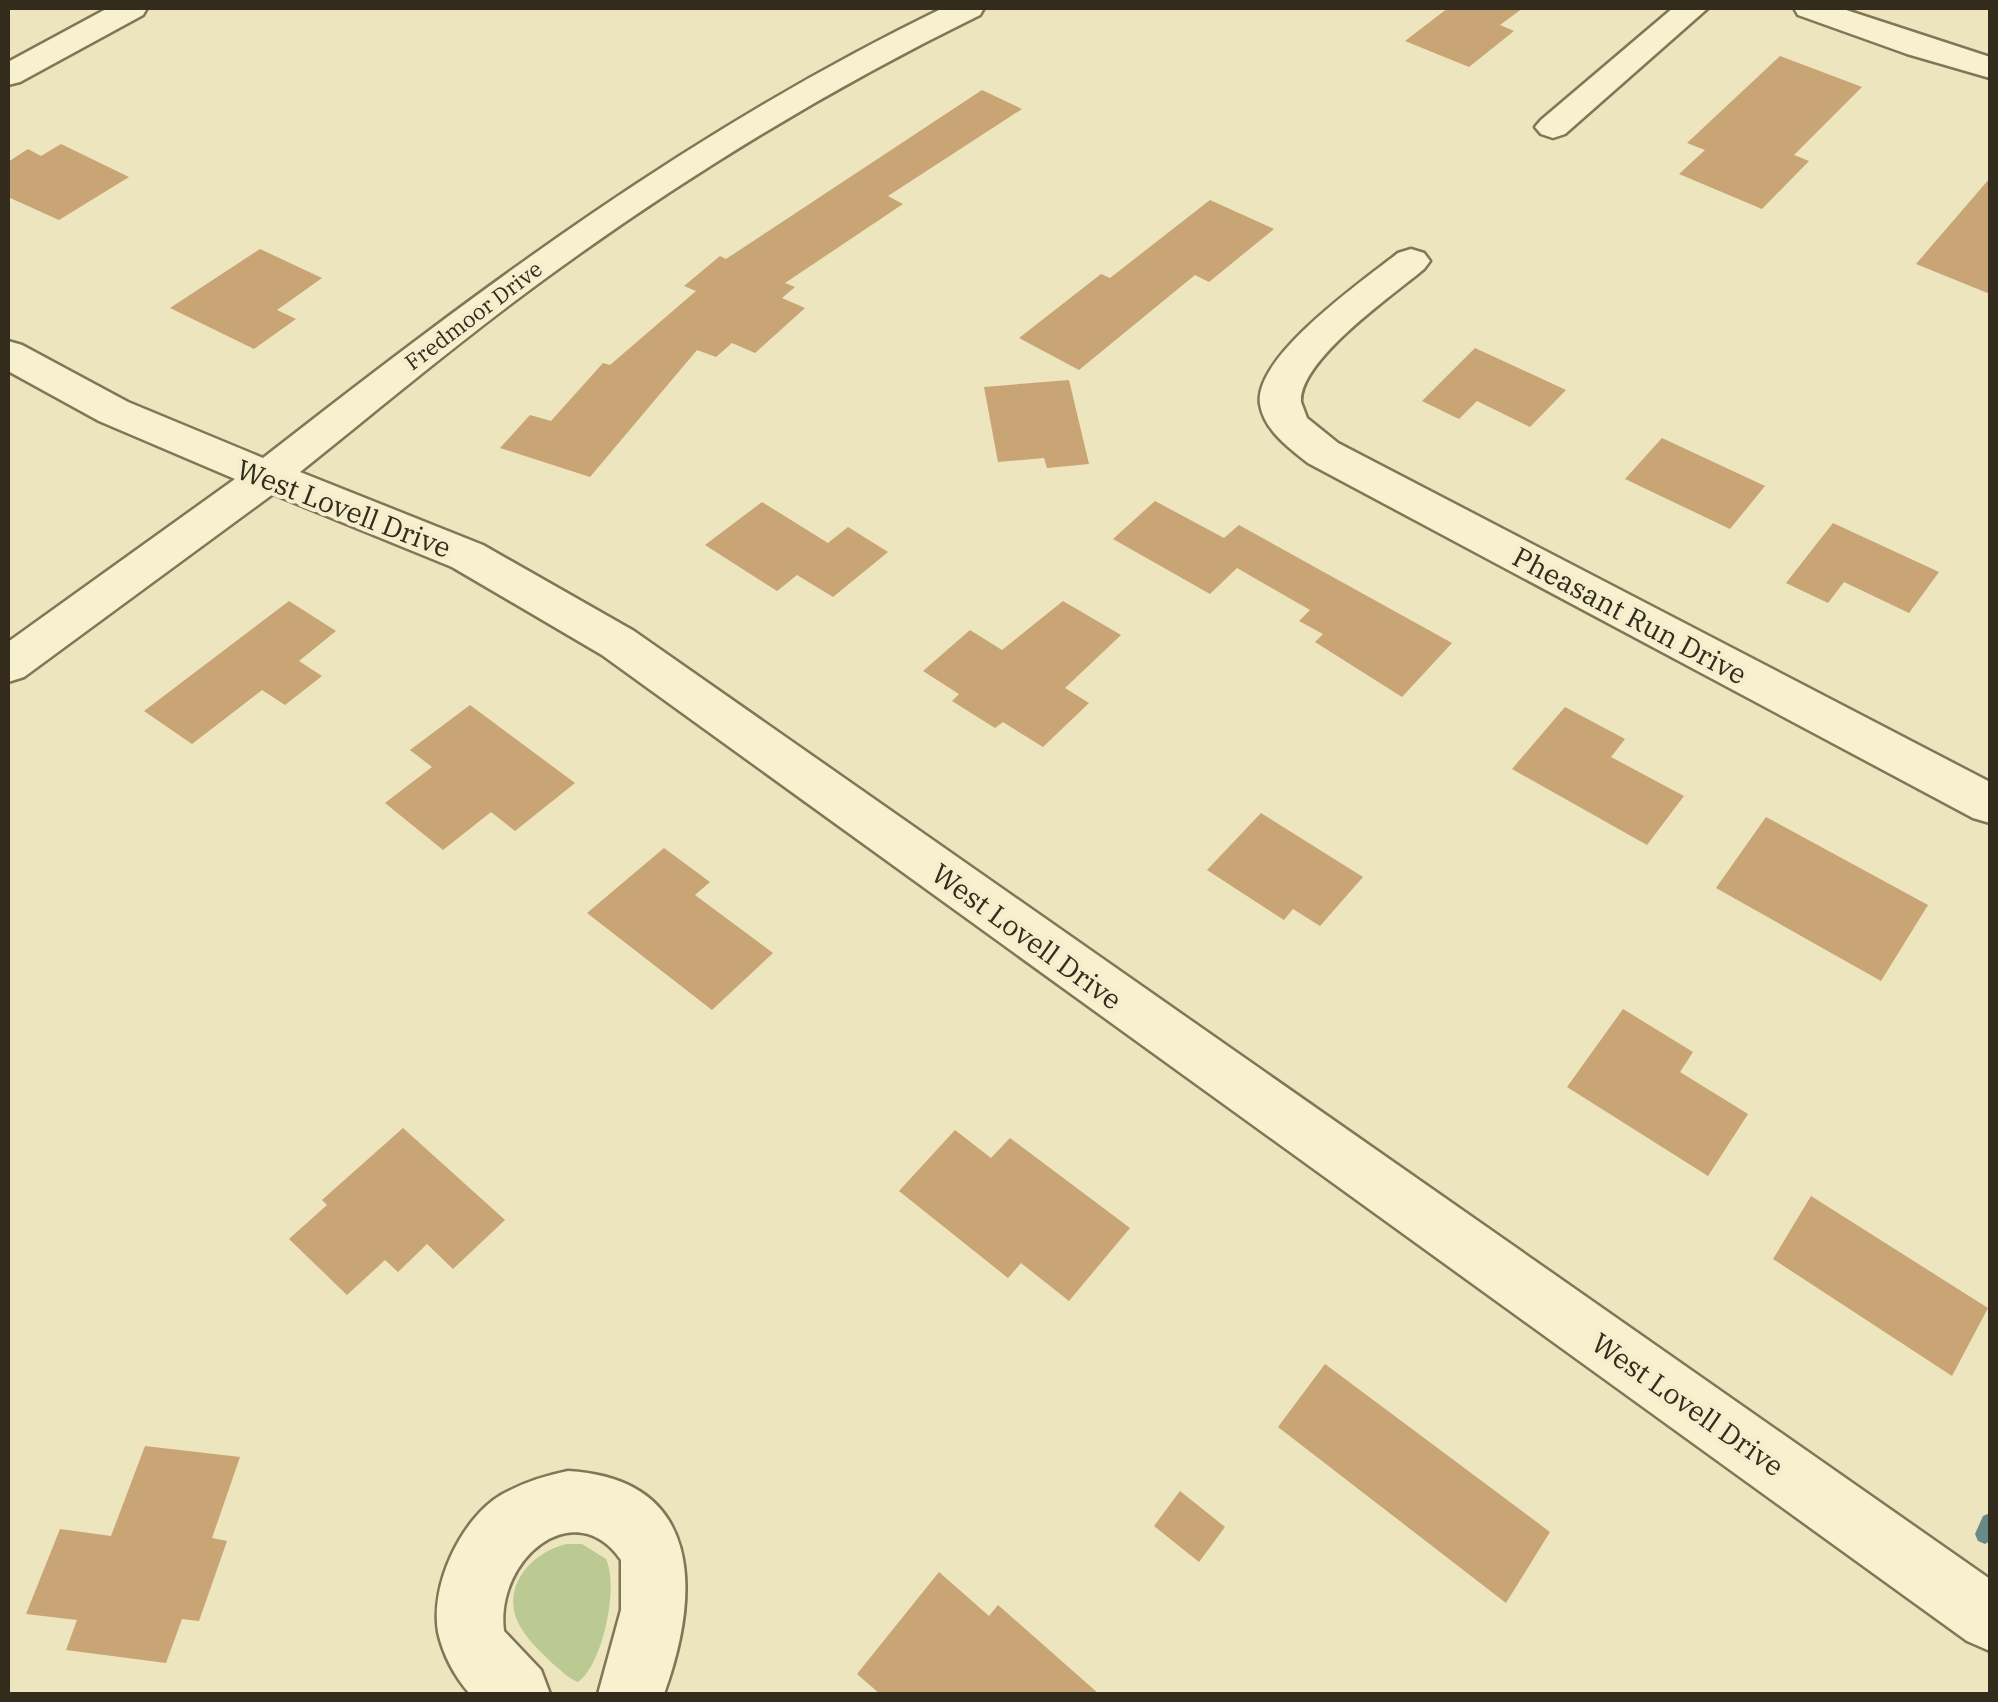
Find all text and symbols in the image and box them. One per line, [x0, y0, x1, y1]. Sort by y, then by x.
street label: Fredmoor Drive [398, 254, 548, 376]
street label: West Lovell Drive [232, 450, 456, 566]
street label: Pheasant Run Drive [1507, 538, 1753, 692]
street label: West Lovell Drive [925, 854, 1129, 1018]
street label: West Lovell Drive [1585, 1324, 1791, 1484]

